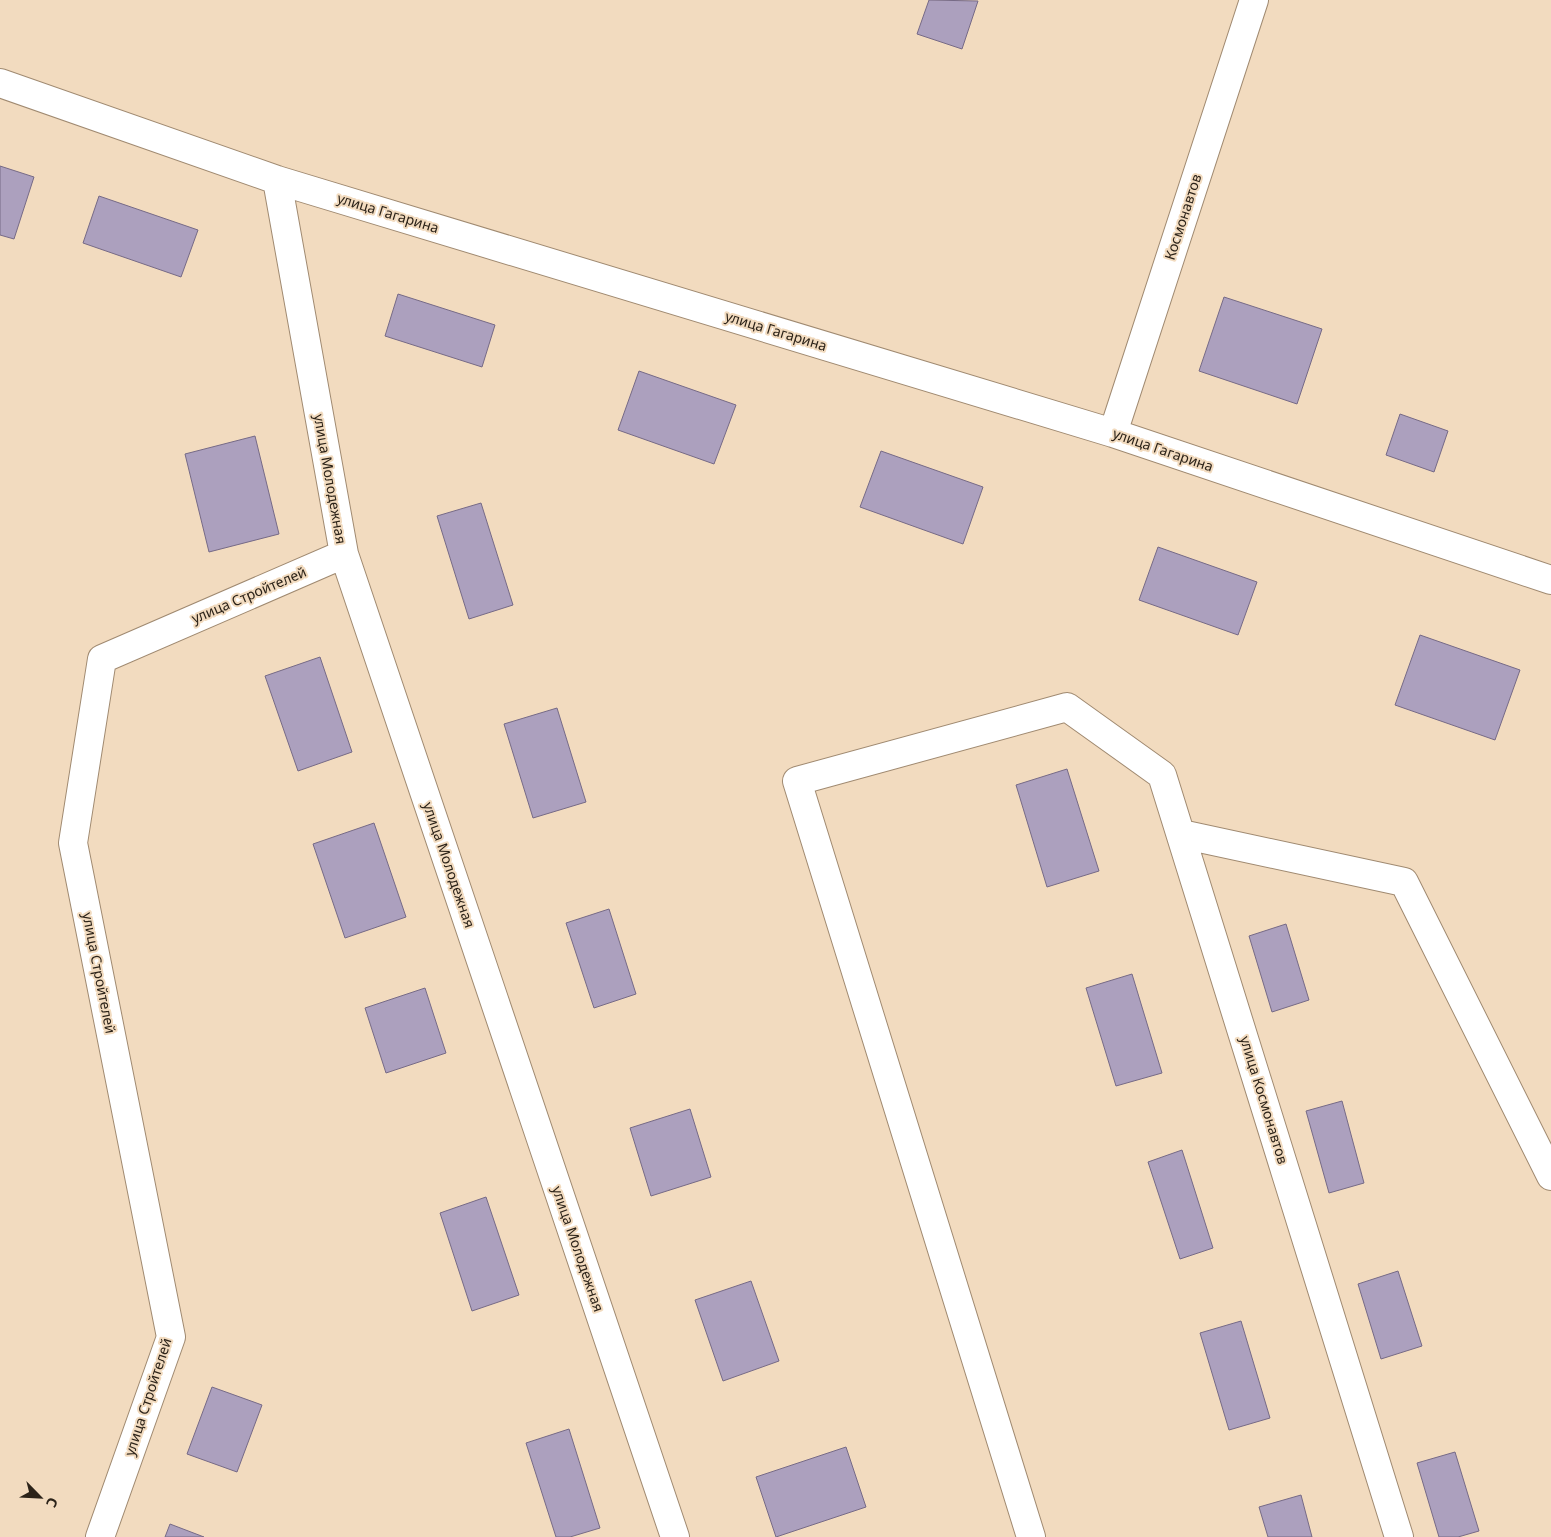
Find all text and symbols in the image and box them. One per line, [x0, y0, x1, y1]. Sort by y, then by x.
street label: Космонавтов [1160, 171, 1205, 262]
street label: улица Гагарина [335, 188, 441, 237]
street label: улица Гагарина [723, 306, 829, 355]
street label: улица Молодежная [310, 412, 351, 545]
street label: улица Гагарина [1110, 423, 1216, 476]
street label: улица Стройтелей [188, 562, 309, 627]
street label: улица Молодежная [419, 799, 480, 930]
street label: улица Стройтелей [78, 911, 121, 1035]
street label: улица Космонавтов [1236, 1034, 1293, 1166]
street label: улица Молодежная [548, 1183, 609, 1314]
street label: улица Стройтелей [119, 1335, 176, 1458]
north arrow [15, 1472, 65, 1522]
text: С [42, 1495, 63, 1510]

